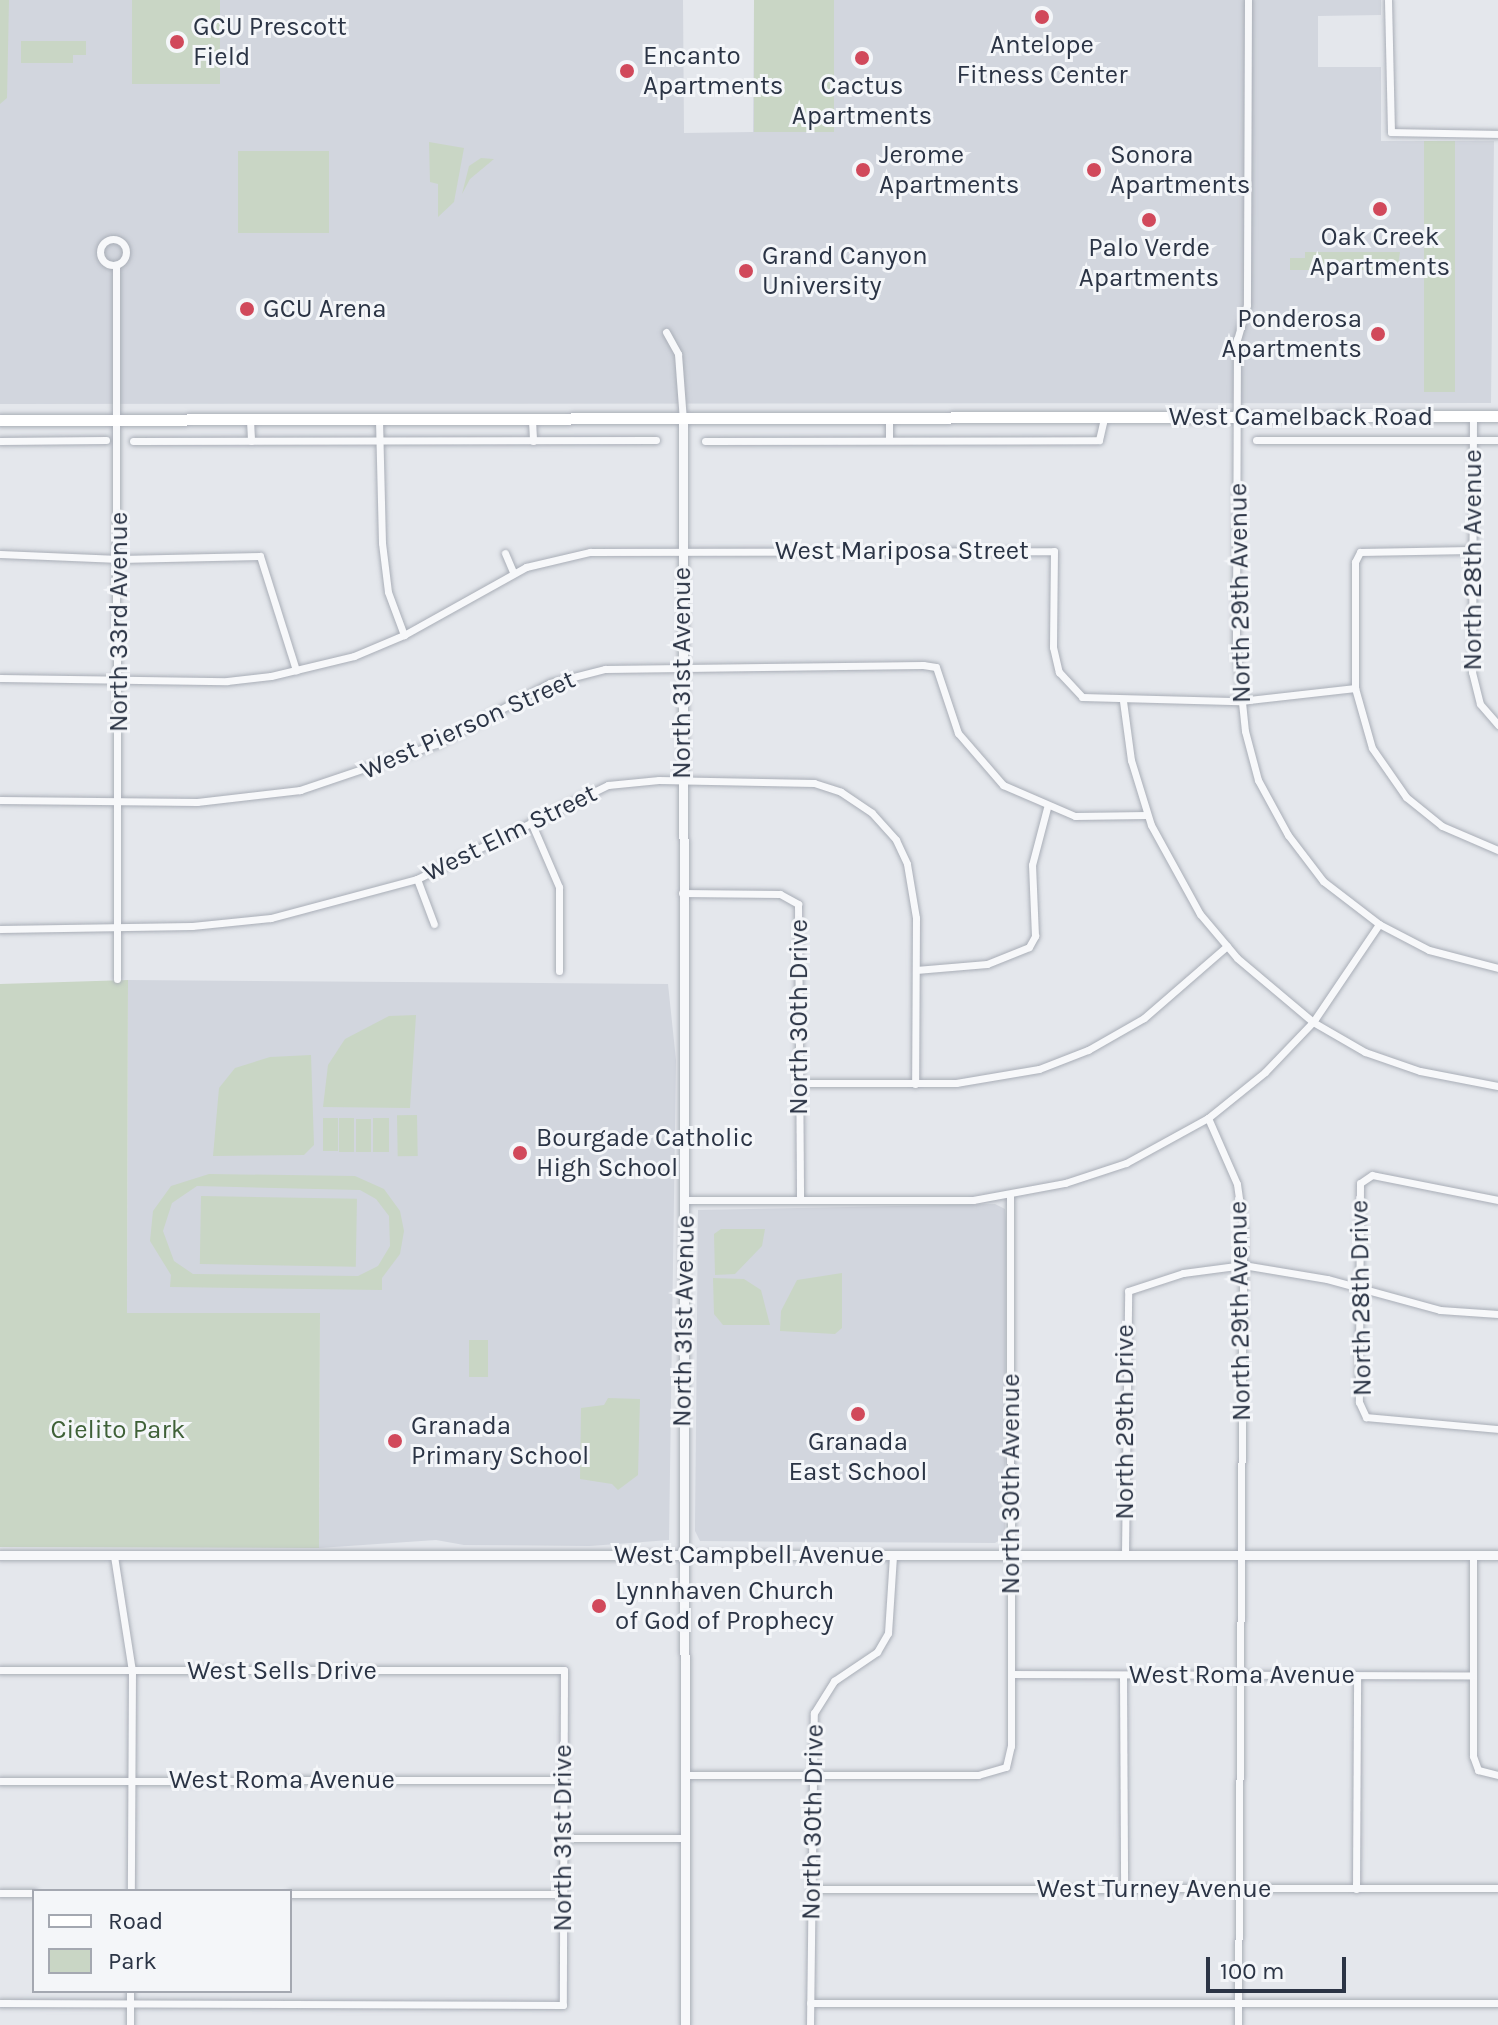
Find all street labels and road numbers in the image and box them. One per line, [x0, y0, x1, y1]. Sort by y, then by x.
street label: West Camelback Road [1169, 401, 1433, 433]
street label: North 28th Avenue [1457, 449, 1489, 671]
street label: North 29th Avenue [1222, 483, 1258, 703]
street label: North 33rd Avenue [103, 512, 135, 732]
street label: West Mariposa Street [775, 535, 1029, 567]
street label: North 31st Avenue [666, 567, 698, 779]
street label: West Pierson Street [356, 664, 580, 786]
street label: West Elm Street [418, 778, 602, 888]
street label: North 30th Drive [783, 919, 815, 1115]
street label: North 28th Drive [1344, 1200, 1378, 1396]
street label: North 29th Avenue [1222, 1201, 1258, 1421]
street label: North 31st Avenue [667, 1215, 701, 1427]
street label: North 29th Drive [1109, 1324, 1141, 1520]
street label: North 30th Avenue [995, 1373, 1027, 1595]
street label: West Campbell Avenue [614, 1539, 884, 1571]
street label: West Sells Drive [187, 1655, 377, 1687]
street label: West Roma Avenue [1129, 1659, 1355, 1691]
street label: North 30th Drive [796, 1724, 830, 1920]
street label: North 31st Drive [547, 1744, 579, 1932]
street label: West Roma Avenue [169, 1764, 395, 1796]
street label: West Turney Avenue [1037, 1873, 1271, 1905]

